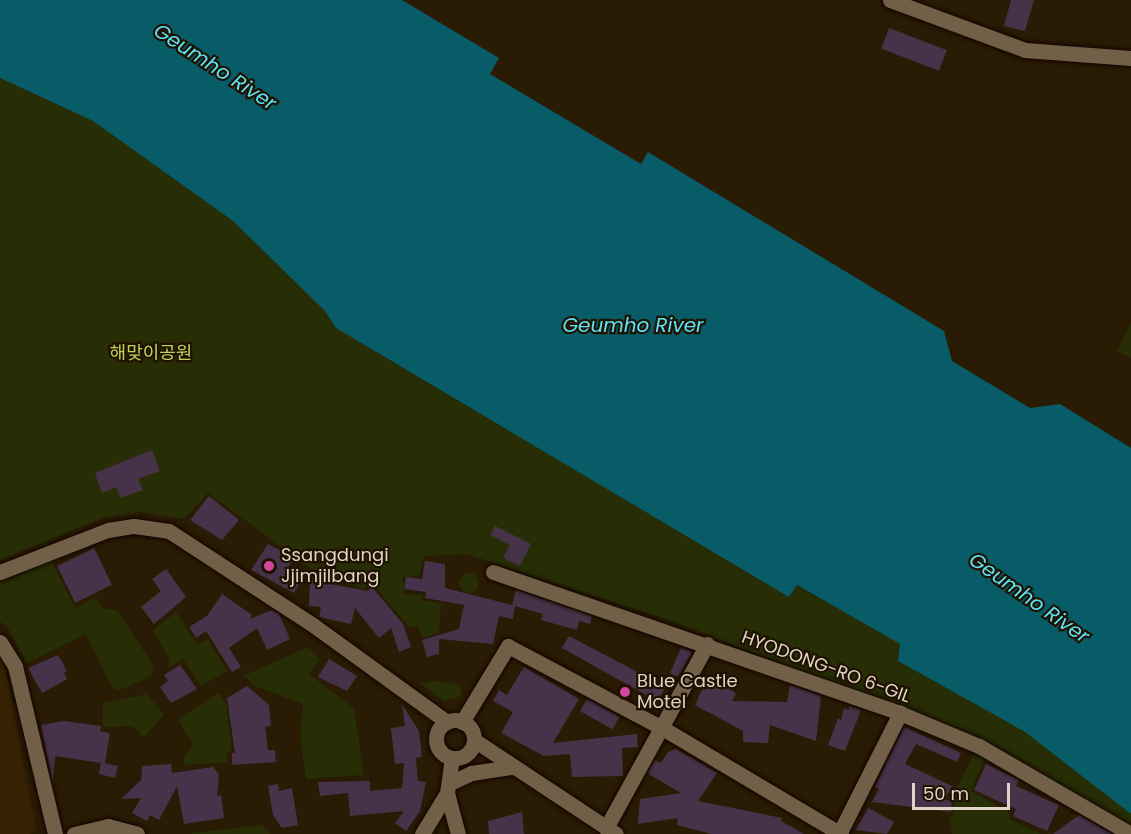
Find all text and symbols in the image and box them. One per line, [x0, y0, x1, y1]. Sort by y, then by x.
water label: Geumho River [149, 19, 281, 115]
water label: Geumho River [562, 313, 704, 337]
park label: 해맞이공원 [110, 342, 192, 364]
place label: Ssangdungi Jjimjilbang [281, 545, 389, 588]
water label: Geumho River [964, 548, 1094, 648]
marker: Ssangdungi Jjimjilbang [262, 559, 276, 573]
street label: HYODONG-RO 6-GIL [739, 626, 913, 708]
place label: Blue Castle Motel [637, 671, 738, 714]
marker: Blue Castle Motel [618, 685, 632, 699]
scale bar [915, 771, 1012, 809]
text: 50 m [923, 781, 969, 806]

